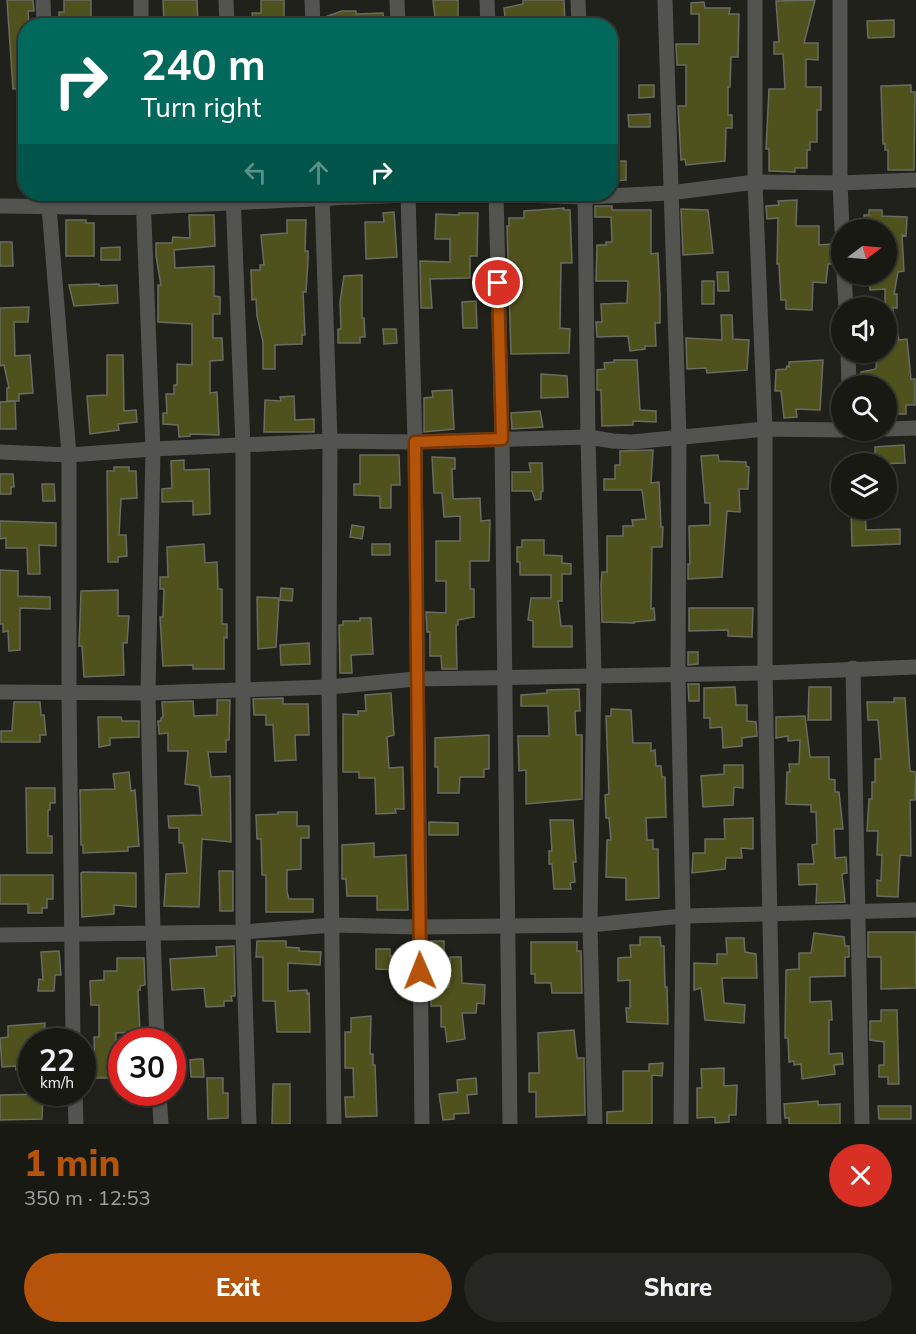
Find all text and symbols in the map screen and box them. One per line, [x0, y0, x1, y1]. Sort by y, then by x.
text: 240 m [141, 38, 266, 91]
icon: right [42, 42, 120, 120]
text: Turn right [141, 90, 261, 124]
icon: left [239, 156, 272, 189]
icon: ahead [302, 156, 335, 189]
icon: right [365, 156, 398, 189]
north arrow [831, 219, 897, 285]
map controls [831, 219, 897, 519]
pin [472, 257, 523, 308]
icon: arrive [481, 266, 514, 299]
button: sound [831, 297, 897, 363]
button: search [831, 375, 897, 441]
button: layers [831, 453, 897, 519]
position arrow [388, 939, 452, 1003]
speed limit sign: 30 [108, 1028, 186, 1106]
text: 22 [39, 1041, 75, 1079]
text: km/h [40, 1073, 74, 1092]
text: 1 min [24, 1140, 120, 1185]
button: close [829, 1144, 892, 1207]
text: 350 m · 12:53 [24, 1185, 150, 1210]
button: Exit [24, 1253, 452, 1322]
button: Share [464, 1253, 892, 1322]

